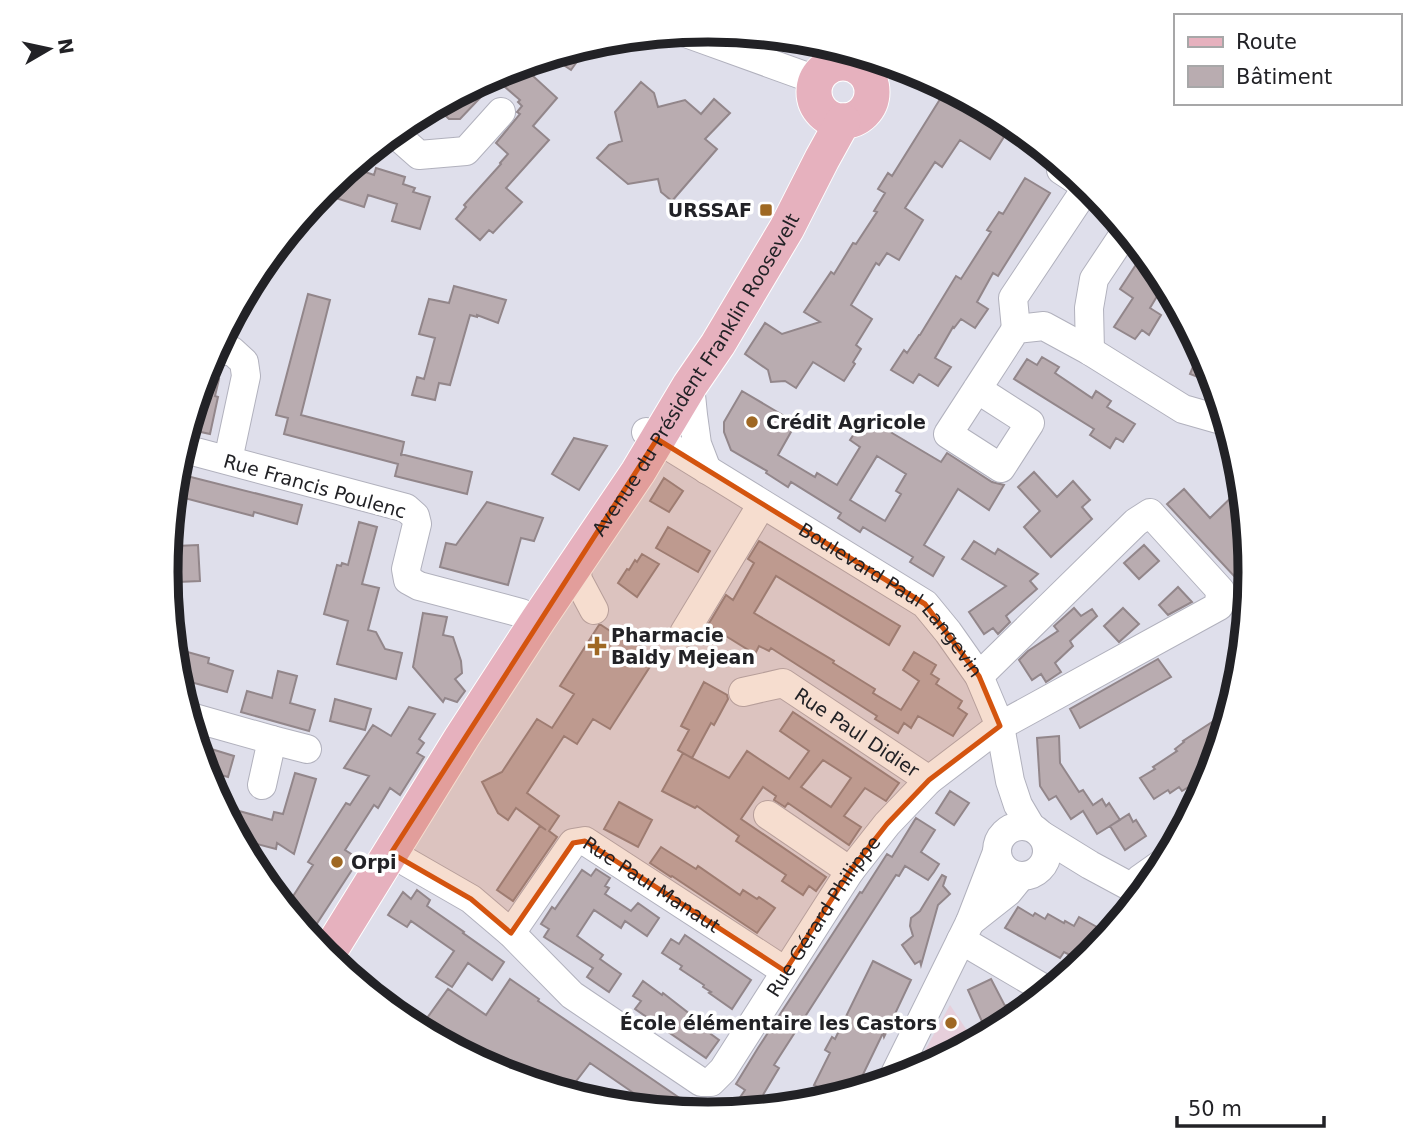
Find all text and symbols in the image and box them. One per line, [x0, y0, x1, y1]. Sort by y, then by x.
north arrow [14, 14, 84, 84]
legend [1174, 14, 1401, 105]
text: Route [1236, 30, 1297, 54]
text: N [54, 37, 78, 56]
text: Bâtiment [1236, 65, 1332, 89]
place label: URSSAF [668, 199, 752, 221]
marker: URSSAF [758, 202, 774, 218]
street label: Avenue du Président Franklin Roosevelt [587, 210, 804, 540]
place label: Crédit Agricole [766, 411, 926, 433]
marker: Crédit Agricole [744, 414, 760, 430]
street label: Rue Francis Poulenc [221, 449, 409, 523]
street label: Boulevard Paul Langevin [795, 518, 987, 681]
place label: Pharmacie Baldy Mejean [611, 624, 755, 668]
marker: Pharmacie Baldy Mejean [589, 638, 605, 654]
street label: Rue Paul Didier [791, 683, 924, 782]
street label: Rue Gérard Philippe [762, 831, 885, 1001]
street label: Rue Paul Manaut [579, 832, 724, 937]
place label: Orpi [351, 851, 397, 873]
marker: Orpi [329, 854, 345, 870]
place label: École élémentaire les Castors [620, 1012, 937, 1034]
marker: École élémentaire les Castors [943, 1015, 959, 1031]
scale bar [1177, 1084, 1324, 1128]
text: 50 m [1188, 1097, 1242, 1121]

